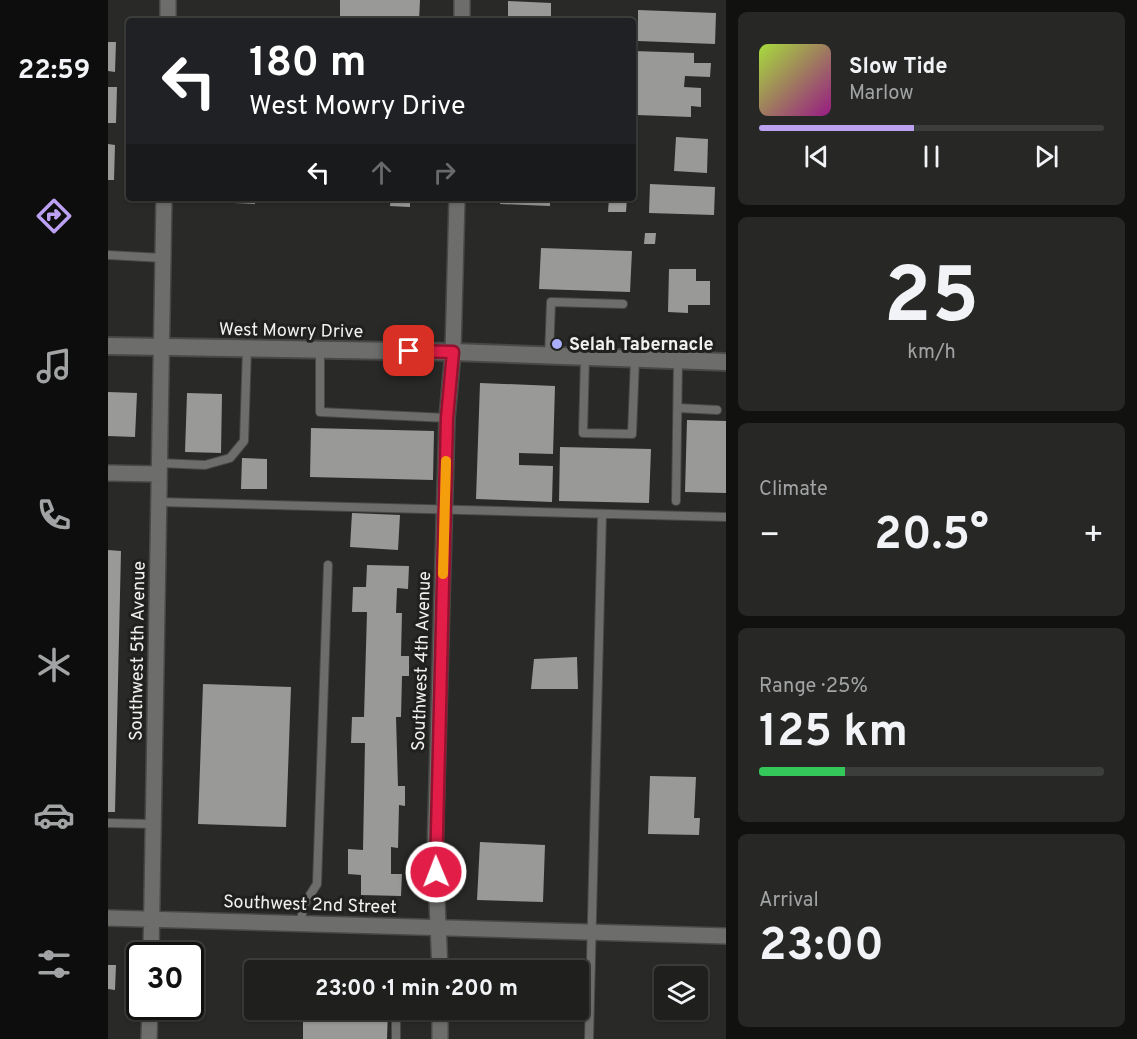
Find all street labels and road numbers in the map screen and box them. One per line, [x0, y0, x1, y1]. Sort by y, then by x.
street label: West Mowry Drive [219, 319, 363, 344]
street label: Southwest 5th Avenue [125, 561, 152, 741]
street label: Southwest 4th Avenue [408, 571, 437, 751]
street label: Southwest 2nd Street [223, 891, 397, 920]

